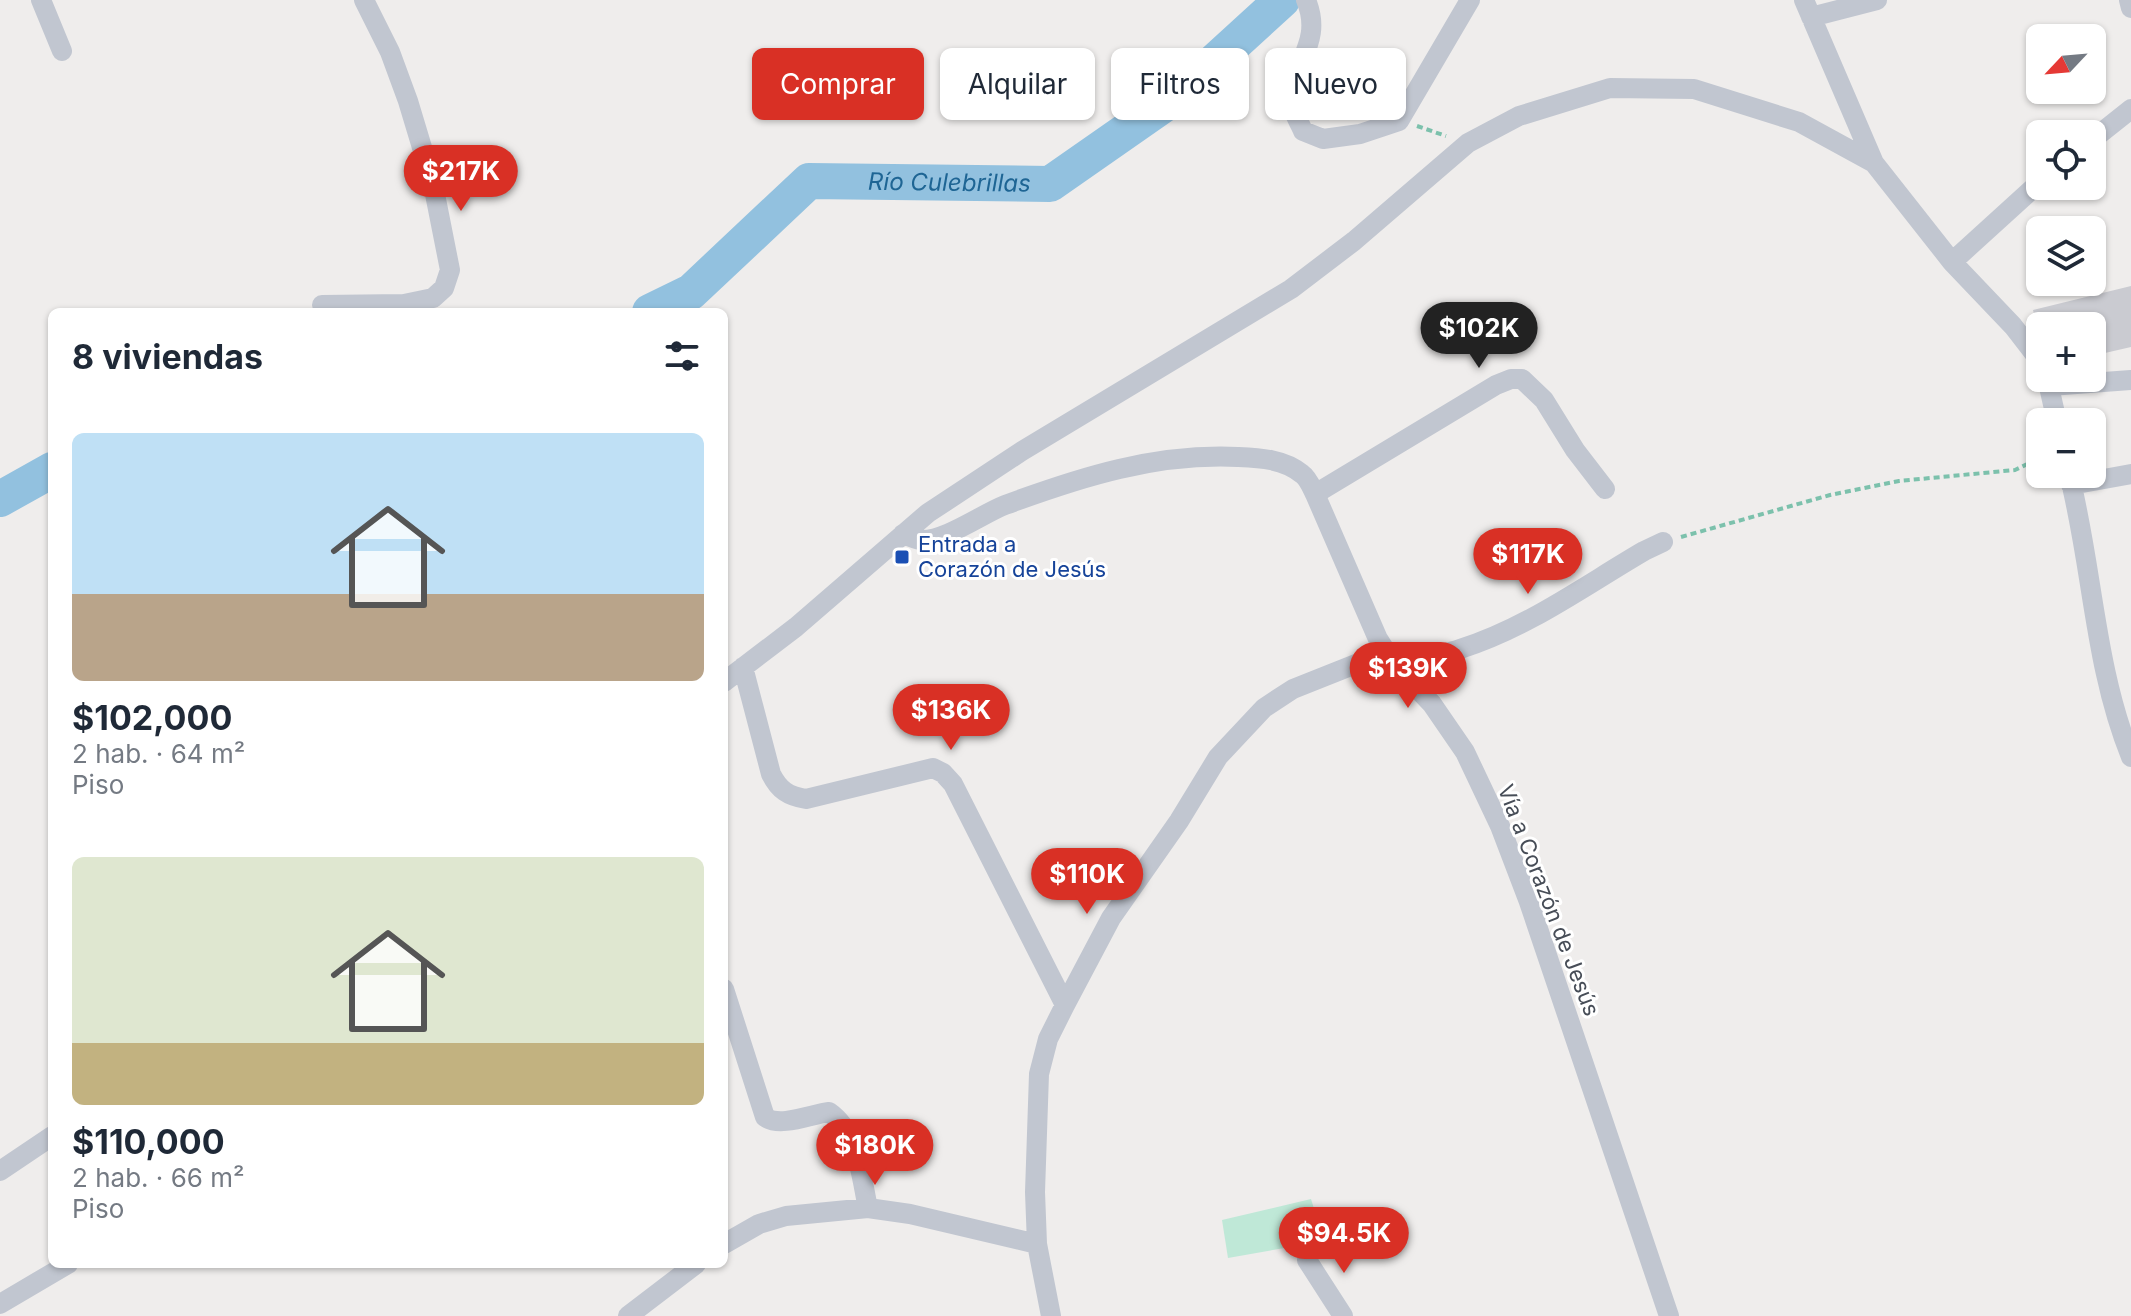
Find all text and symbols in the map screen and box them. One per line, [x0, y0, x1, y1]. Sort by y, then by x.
north arrow [2026, 24, 2106, 104]
map controls [2026, 24, 2106, 488]
chip: Comprar [752, 48, 924, 120]
chip: Alquilar [940, 48, 1095, 120]
chip: Filtros [1111, 48, 1249, 120]
chip: Nuevo [1265, 48, 1406, 120]
button: locate [2026, 120, 2106, 200]
pin: $217K [405, 145, 517, 213]
text: $217K [422, 155, 500, 186]
water label: Río Culebrillas [868, 167, 1031, 198]
button: layers [2026, 216, 2106, 296]
pin: $102K [1423, 302, 1535, 370]
text: $102K [1439, 312, 1519, 343]
button: + [2026, 312, 2106, 392]
icon: filters [660, 334, 704, 378]
text: 8 viviendas [72, 336, 263, 377]
button: − [2026, 408, 2106, 488]
icon: home [316, 485, 460, 629]
pin: $117K [1472, 528, 1584, 596]
place label: Entrada a Corazón de Jesús [918, 531, 1106, 582]
text: $117K [1491, 538, 1565, 569]
marker: Entrada a Corazón de Jesús [893, 548, 911, 566]
pin: $139K [1352, 642, 1464, 710]
text: $139K [1368, 652, 1448, 683]
pin: $136K [895, 684, 1007, 752]
text: $136K [911, 694, 991, 725]
text: $102,000 [72, 697, 232, 738]
text: 2 hab. · 64 m² [72, 738, 245, 769]
text: Piso [72, 769, 124, 800]
street label: Vía a Corazón de Jesús [1493, 781, 1605, 1019]
pin: $110K [1031, 848, 1143, 916]
text: $110K [1049, 858, 1125, 889]
icon: home [316, 909, 460, 1053]
pin: $180K [819, 1119, 931, 1187]
text: $110,000 [72, 1121, 225, 1162]
text: $180K [834, 1129, 916, 1160]
text: 2 hab. · 66 m² [72, 1162, 245, 1193]
text: Piso [72, 1193, 124, 1224]
pin: $94.5K [1279, 1207, 1409, 1275]
text: $94.5K [1297, 1217, 1391, 1248]

